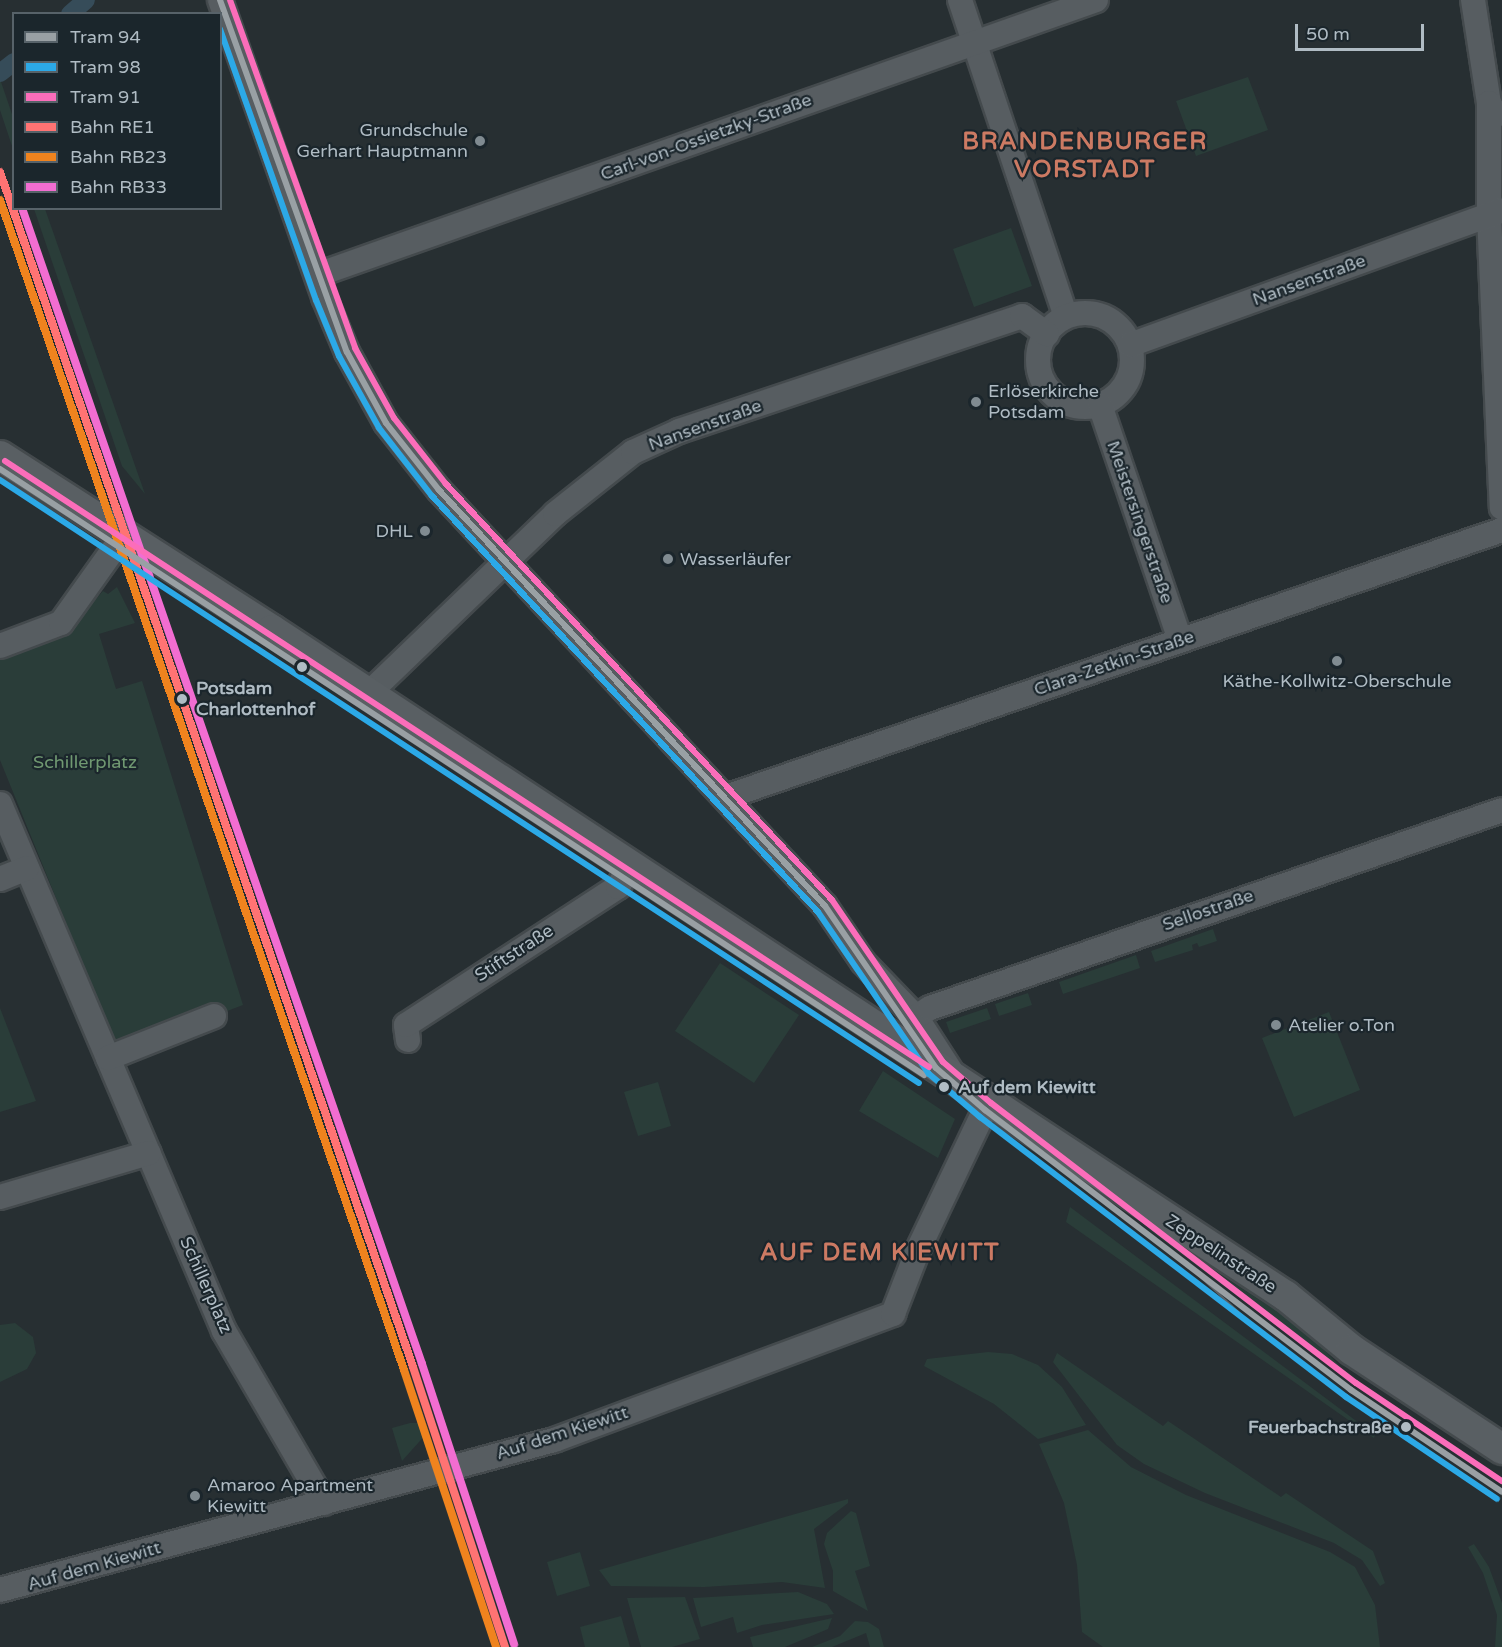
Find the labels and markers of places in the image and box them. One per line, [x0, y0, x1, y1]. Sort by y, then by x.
place label: Grundschule Gerhart Hauptmann [296, 120, 468, 162]
marker: Grundschule Gerhart Hauptmann [473, 134, 487, 148]
place label: Erlöserkirche Potsdam [988, 381, 1099, 424]
marker: Erlöserkirche Potsdam [969, 395, 983, 409]
place label: DHL [376, 520, 413, 542]
marker: DHL [418, 524, 432, 538]
place label: Wasserläufer [680, 548, 791, 570]
marker: Wasserläufer [661, 552, 675, 566]
marker: Käthe-Kollwitz-Oberschule [1330, 654, 1344, 668]
unlabelled marker [293, 658, 311, 676]
place label: Käthe-Kollwitz-Oberschule [1223, 670, 1451, 692]
place label: Potsdam Charlottenhof [196, 678, 315, 720]
marker: Potsdam Charlottenhof [173, 690, 191, 708]
place label: Atelier o.Ton [1288, 1014, 1395, 1036]
marker: Atelier o.Ton [1269, 1018, 1283, 1032]
place label: Auf dem Kiewitt [958, 1076, 1096, 1098]
marker: Auf dem Kiewitt [935, 1078, 953, 1096]
place label: Feuerbachstraße [1248, 1416, 1392, 1438]
marker: Feuerbachstraße [1397, 1418, 1415, 1436]
place label: Amaroo Apartment Kiewitt [207, 1475, 373, 1518]
marker: Amaroo Apartment Kiewitt [188, 1489, 202, 1503]

